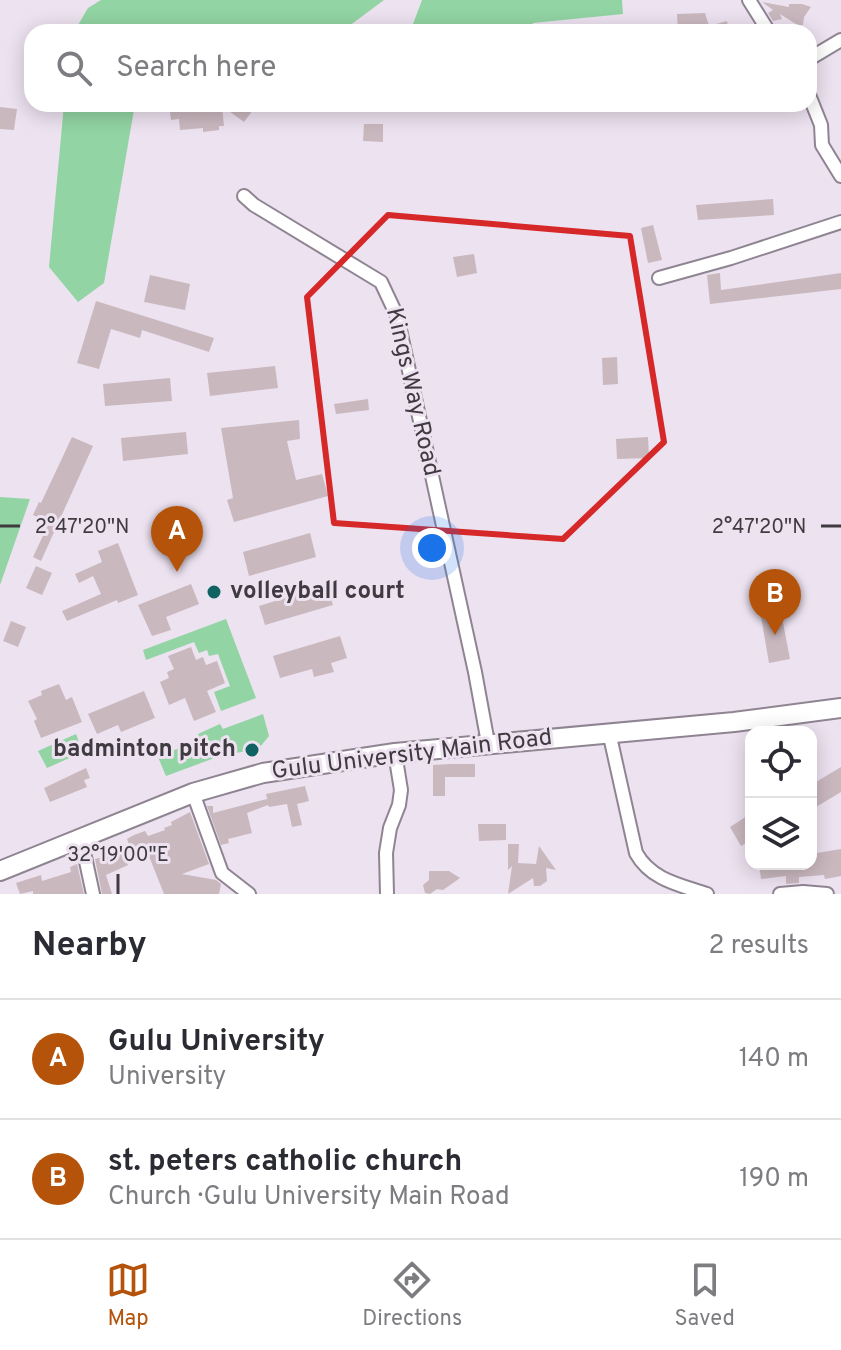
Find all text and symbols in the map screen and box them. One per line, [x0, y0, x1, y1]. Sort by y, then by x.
search box [24, 24, 817, 112]
icon: search [52, 46, 96, 90]
text: Search here [116, 50, 276, 87]
street label: Kings Way Road [378, 305, 446, 479]
pin: A [151, 506, 203, 572]
text: 2°47'20"N [35, 515, 129, 541]
text: 2°47'20"N [712, 515, 806, 541]
your location [412, 528, 452, 568]
pin: B [749, 569, 801, 635]
place label: volleyball court [230, 577, 405, 607]
marker: volleyball court [205, 583, 223, 601]
street label: Gulu University Main Road [270, 723, 554, 787]
map controls [745, 726, 817, 870]
button: locate [745, 726, 817, 798]
place label: badminton pitch [53, 735, 236, 765]
marker: badminton pitch [243, 741, 261, 759]
button: layers [745, 798, 817, 870]
text: 32°19'00"E [67, 843, 169, 869]
text: Nearby [32, 925, 147, 968]
text: 2 results [709, 930, 809, 963]
text: Gulu University [108, 1024, 325, 1061]
text: A [49, 1043, 67, 1076]
text: 140 m [739, 1043, 809, 1076]
text: University [108, 1061, 226, 1094]
text: st. peters catholic church [108, 1144, 462, 1181]
text: B [49, 1163, 67, 1196]
text: 190 m [739, 1163, 809, 1196]
text: Church · Gulu University Main Road [108, 1181, 510, 1214]
tab: Map [106, 1258, 150, 1333]
tab: Directions [362, 1258, 462, 1333]
tab: Saved [674, 1258, 735, 1333]

